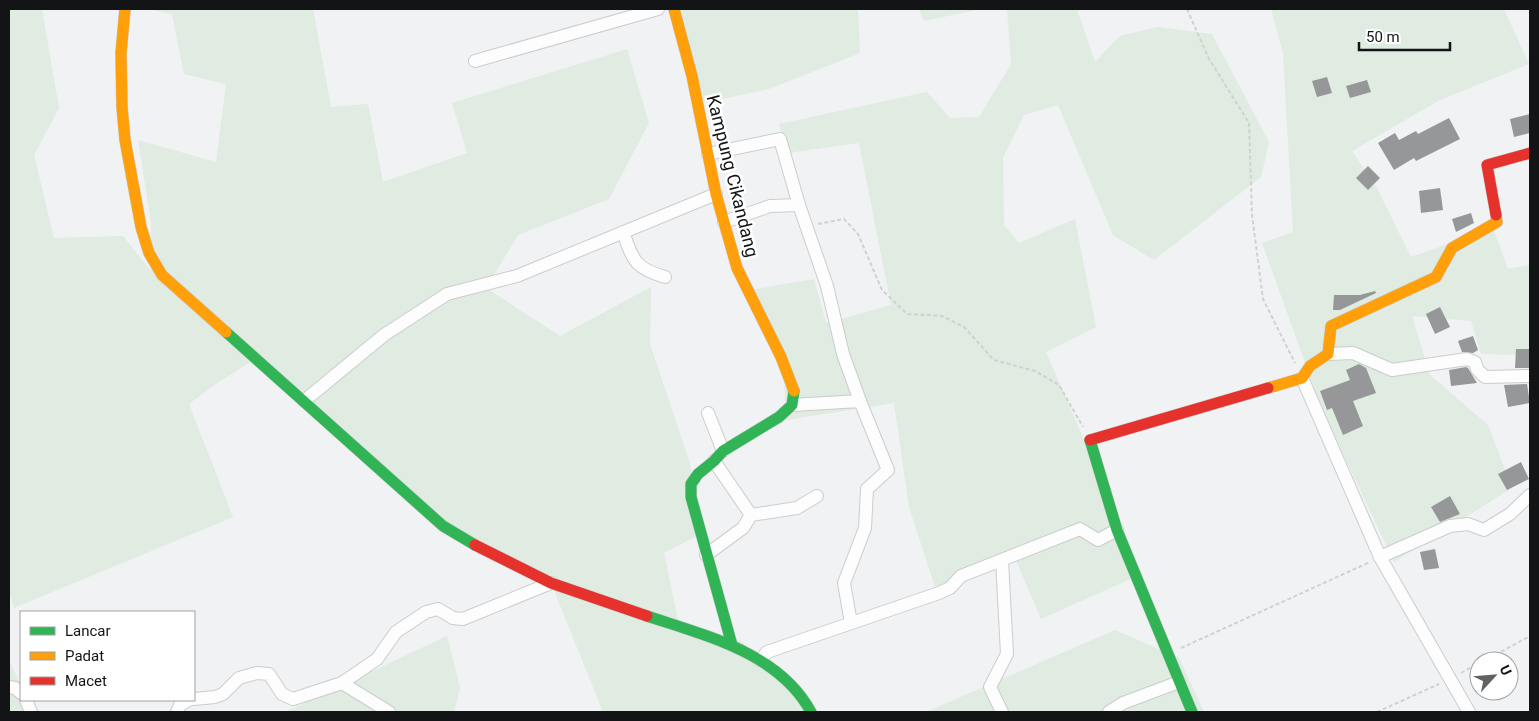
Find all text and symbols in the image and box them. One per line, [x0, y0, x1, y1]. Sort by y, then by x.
scale bar [1359, 20, 1450, 52]
text: 50 m [1366, 28, 1400, 46]
street label: Kampung Cikandang [703, 93, 763, 259]
legend [20, 611, 195, 701]
text: Lancar [65, 622, 111, 640]
text: Padat [65, 647, 104, 665]
north arrow [1469, 651, 1519, 701]
text: U [1496, 663, 1515, 678]
text: Macet [65, 672, 107, 690]

